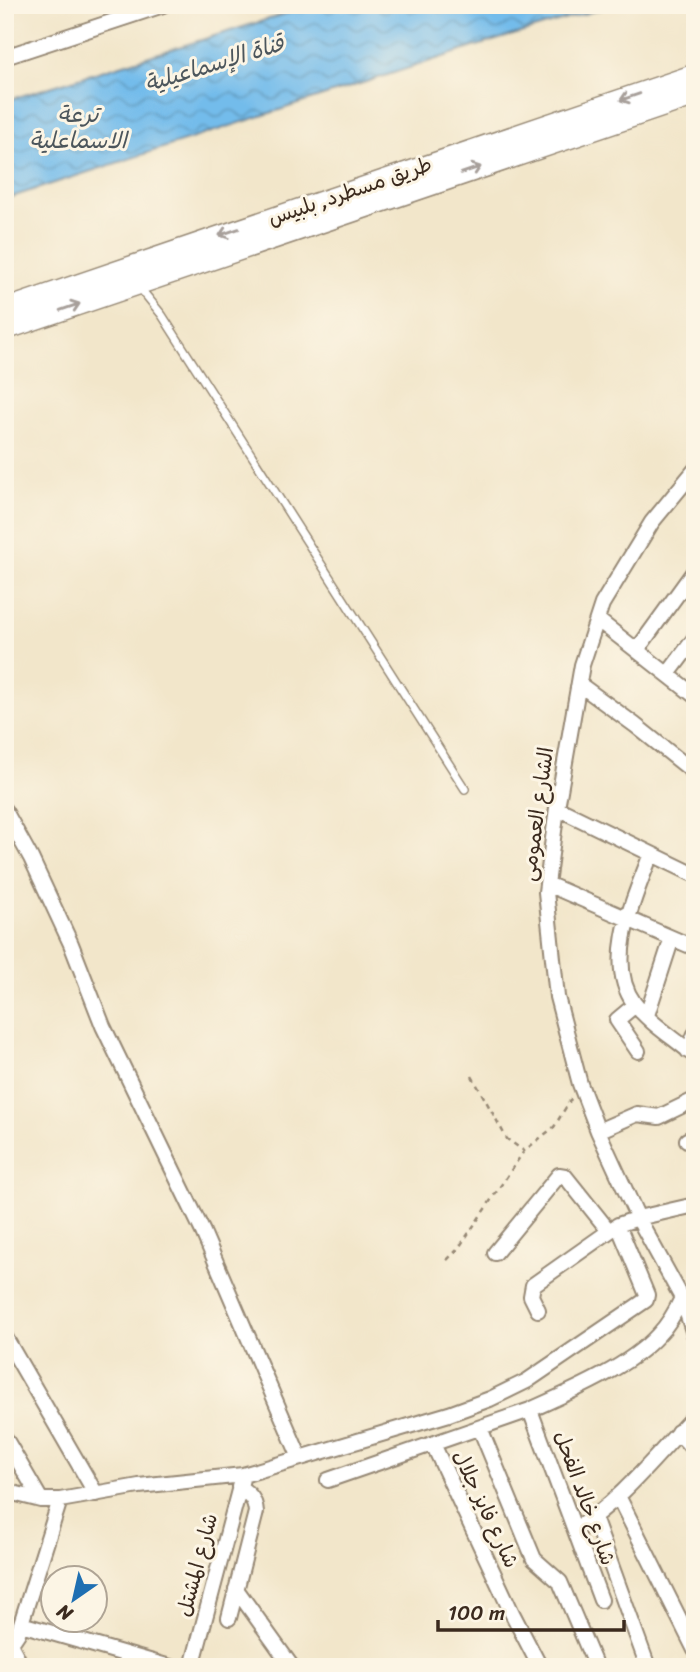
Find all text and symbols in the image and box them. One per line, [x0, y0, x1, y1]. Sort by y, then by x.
water label: قناة الإسماعيلية [139, 22, 291, 104]
one-way arrow [619, 91, 641, 104]
water label: ترعة الاسماعلية [29, 94, 130, 161]
street label: طريق مسطرد, بلبيس [263, 145, 437, 237]
one-way arrow [459, 163, 481, 175]
one-way arrow [218, 227, 240, 239]
one-way arrow [58, 300, 80, 312]
street label: الشارع العمومى [509, 744, 565, 884]
street label: شارع خالد الفحل [543, 1425, 627, 1571]
street label: شارع فايز جلال [442, 1443, 530, 1575]
street label: شارع المشتل [165, 1509, 229, 1621]
north arrow [38, 1564, 108, 1634]
scale bar [438, 1588, 623, 1632]
text: 100 m [448, 1594, 505, 1632]
text: N [49, 1595, 80, 1631]

